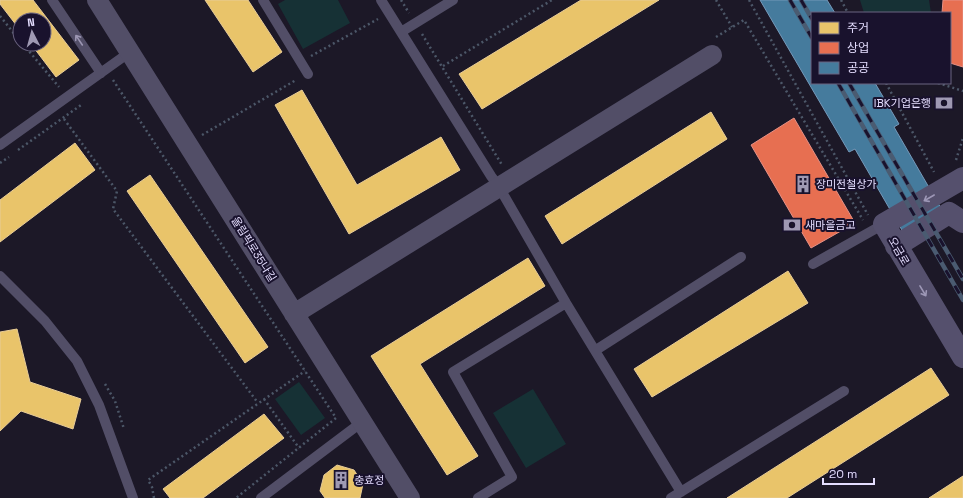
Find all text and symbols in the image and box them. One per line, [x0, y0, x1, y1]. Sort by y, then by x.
north arrow [12, 12, 52, 52]
legend [811, 12, 951, 84]
text: N [27, 15, 35, 29]
text: 주거 [847, 20, 869, 36]
one-way arrow [75, 35, 83, 46]
text: 상업 [847, 40, 869, 56]
text: 공공 [847, 60, 869, 76]
bank icon: IBK기업은행 [934, 93, 954, 113]
place label: IBK기업은행 [874, 96, 931, 110]
building icon: 장미전철상가 [793, 174, 813, 194]
place label: 장미전철상가 [816, 177, 877, 191]
one-way arrow [923, 194, 935, 202]
street label: 올림픽로35나길 [228, 214, 280, 284]
bank icon: 새마을금고 [782, 215, 802, 235]
place label: 새마을금고 [805, 218, 856, 232]
street label: 오금로 [885, 234, 913, 268]
one-way arrow [919, 285, 927, 297]
scale bar [823, 460, 874, 486]
text: 20 m [829, 466, 857, 482]
building icon: 충효정 [331, 470, 351, 490]
place label: 충효정 [354, 473, 384, 487]

